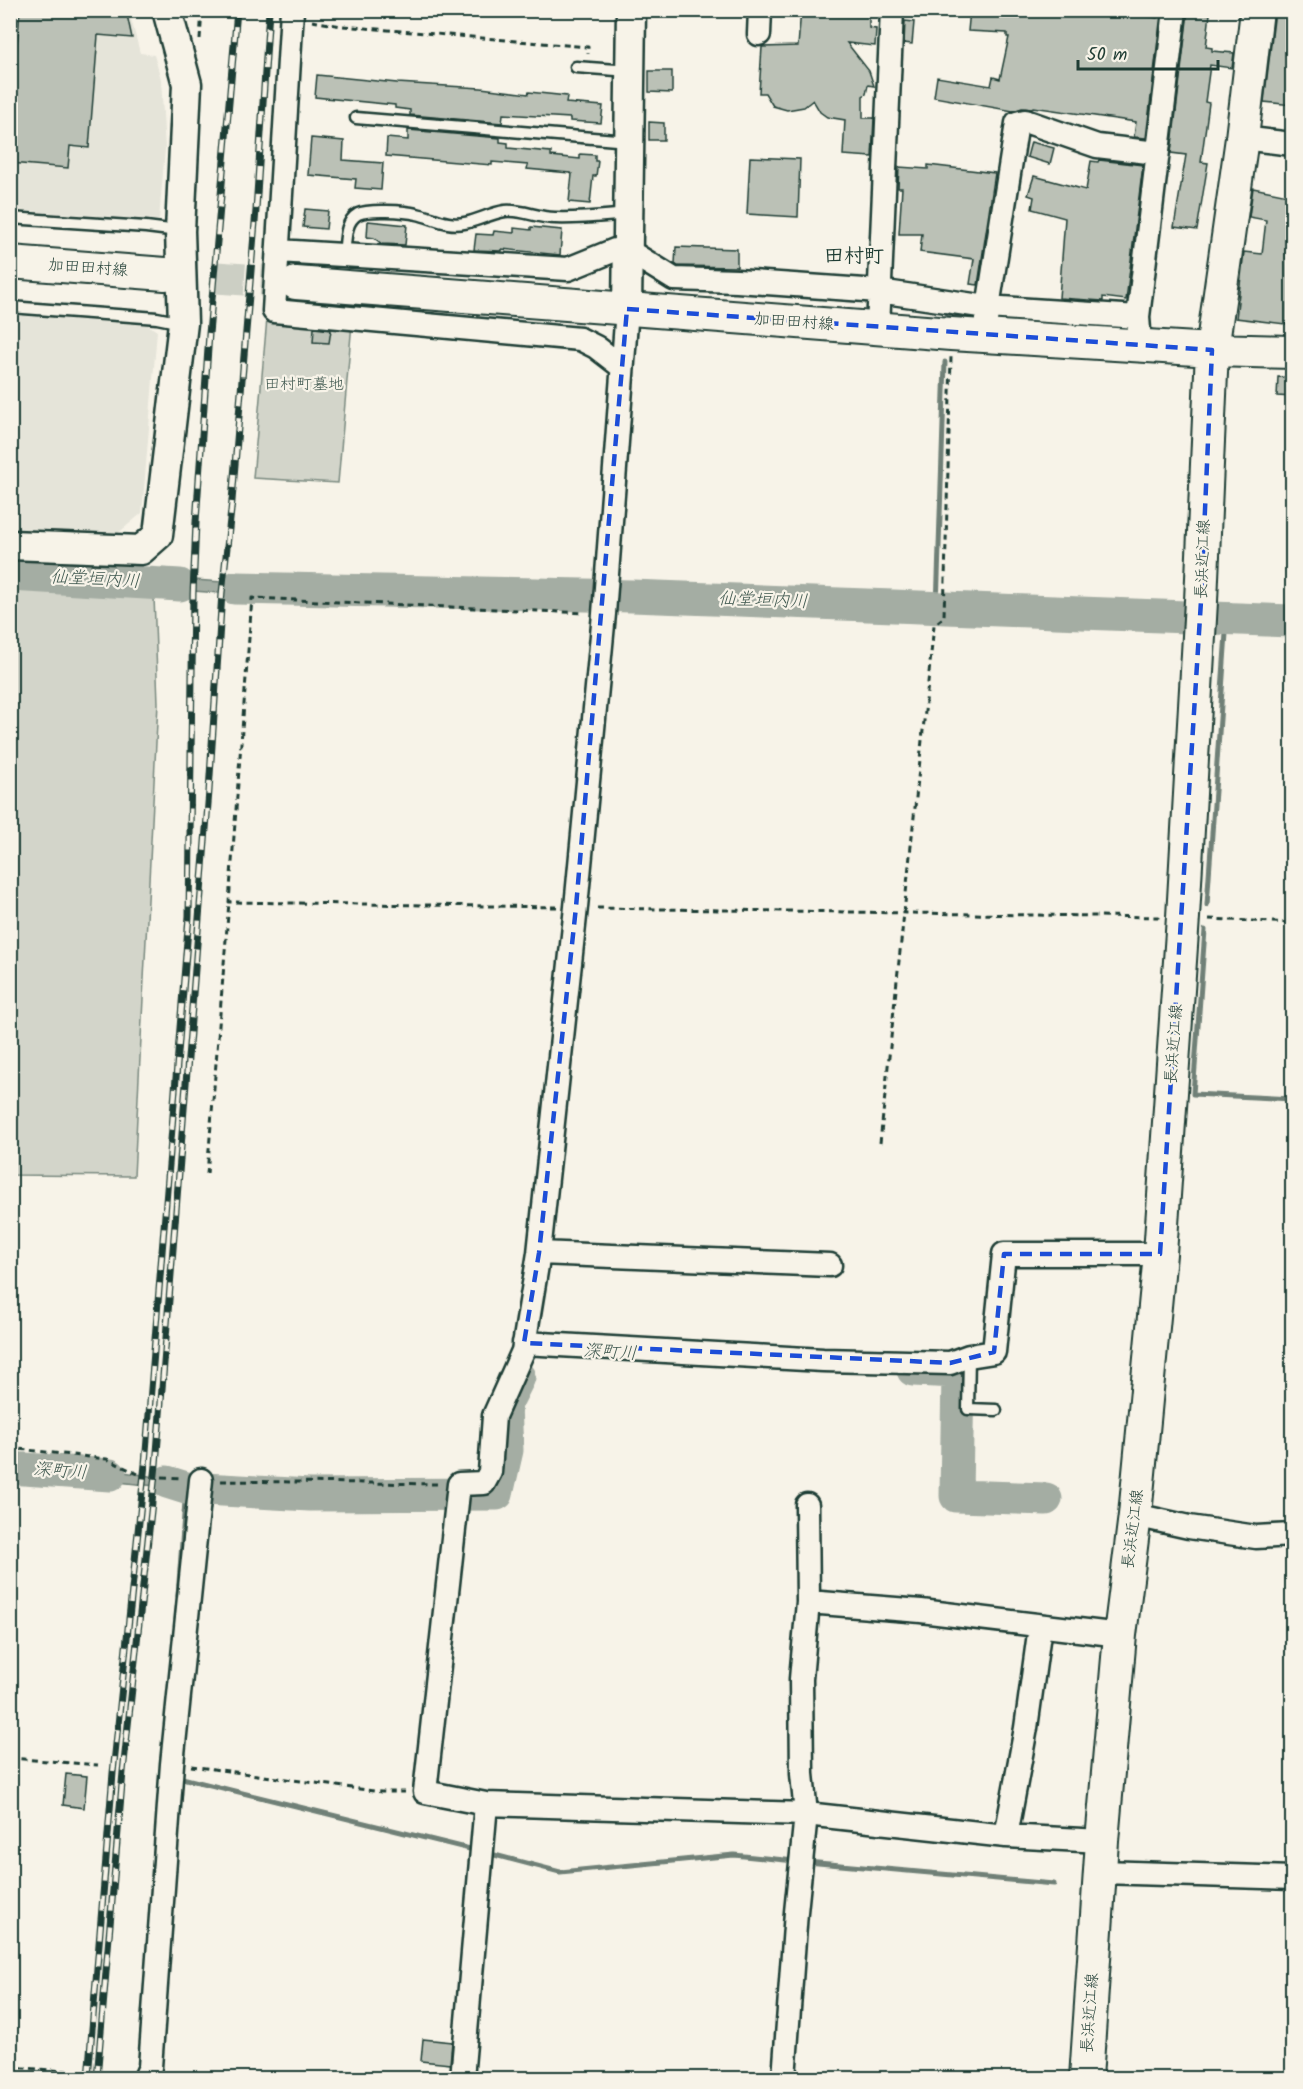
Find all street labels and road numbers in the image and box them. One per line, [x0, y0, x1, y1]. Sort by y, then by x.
street label: 加田田村線 [47, 253, 129, 283]
street label: 加田田村線 [753, 307, 835, 337]
street label: 長浜近江線 [1189, 519, 1217, 599]
street label: 長浜近江線 [1159, 1003, 1189, 1085]
street label: 長浜近江線 [1116, 1488, 1150, 1570]
street label: 長浜近江線 [1075, 1972, 1105, 2054]

